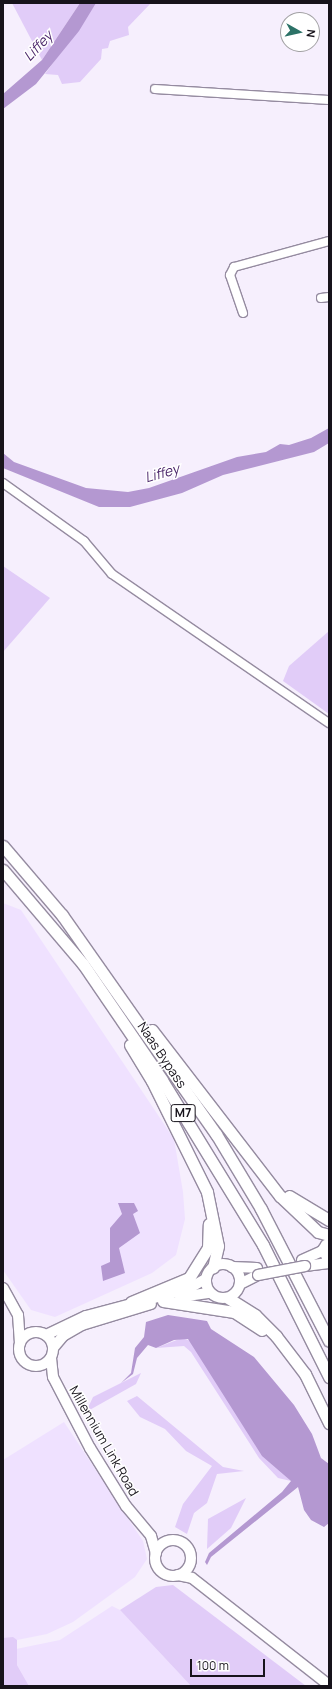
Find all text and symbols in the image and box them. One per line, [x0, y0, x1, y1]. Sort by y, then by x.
north arrow [280, 12, 320, 52]
water label: Liffey [20, 28, 56, 64]
text: N [303, 29, 319, 39]
water label: Liffey [143, 460, 181, 486]
street label: Naas Bypass [134, 1019, 190, 1091]
road number: M7 [170, 1103, 196, 1123]
street label: Millennium Link Road [66, 1383, 142, 1499]
scale bar [192, 1651, 267, 1677]
text: 100 m [197, 1657, 229, 1674]

